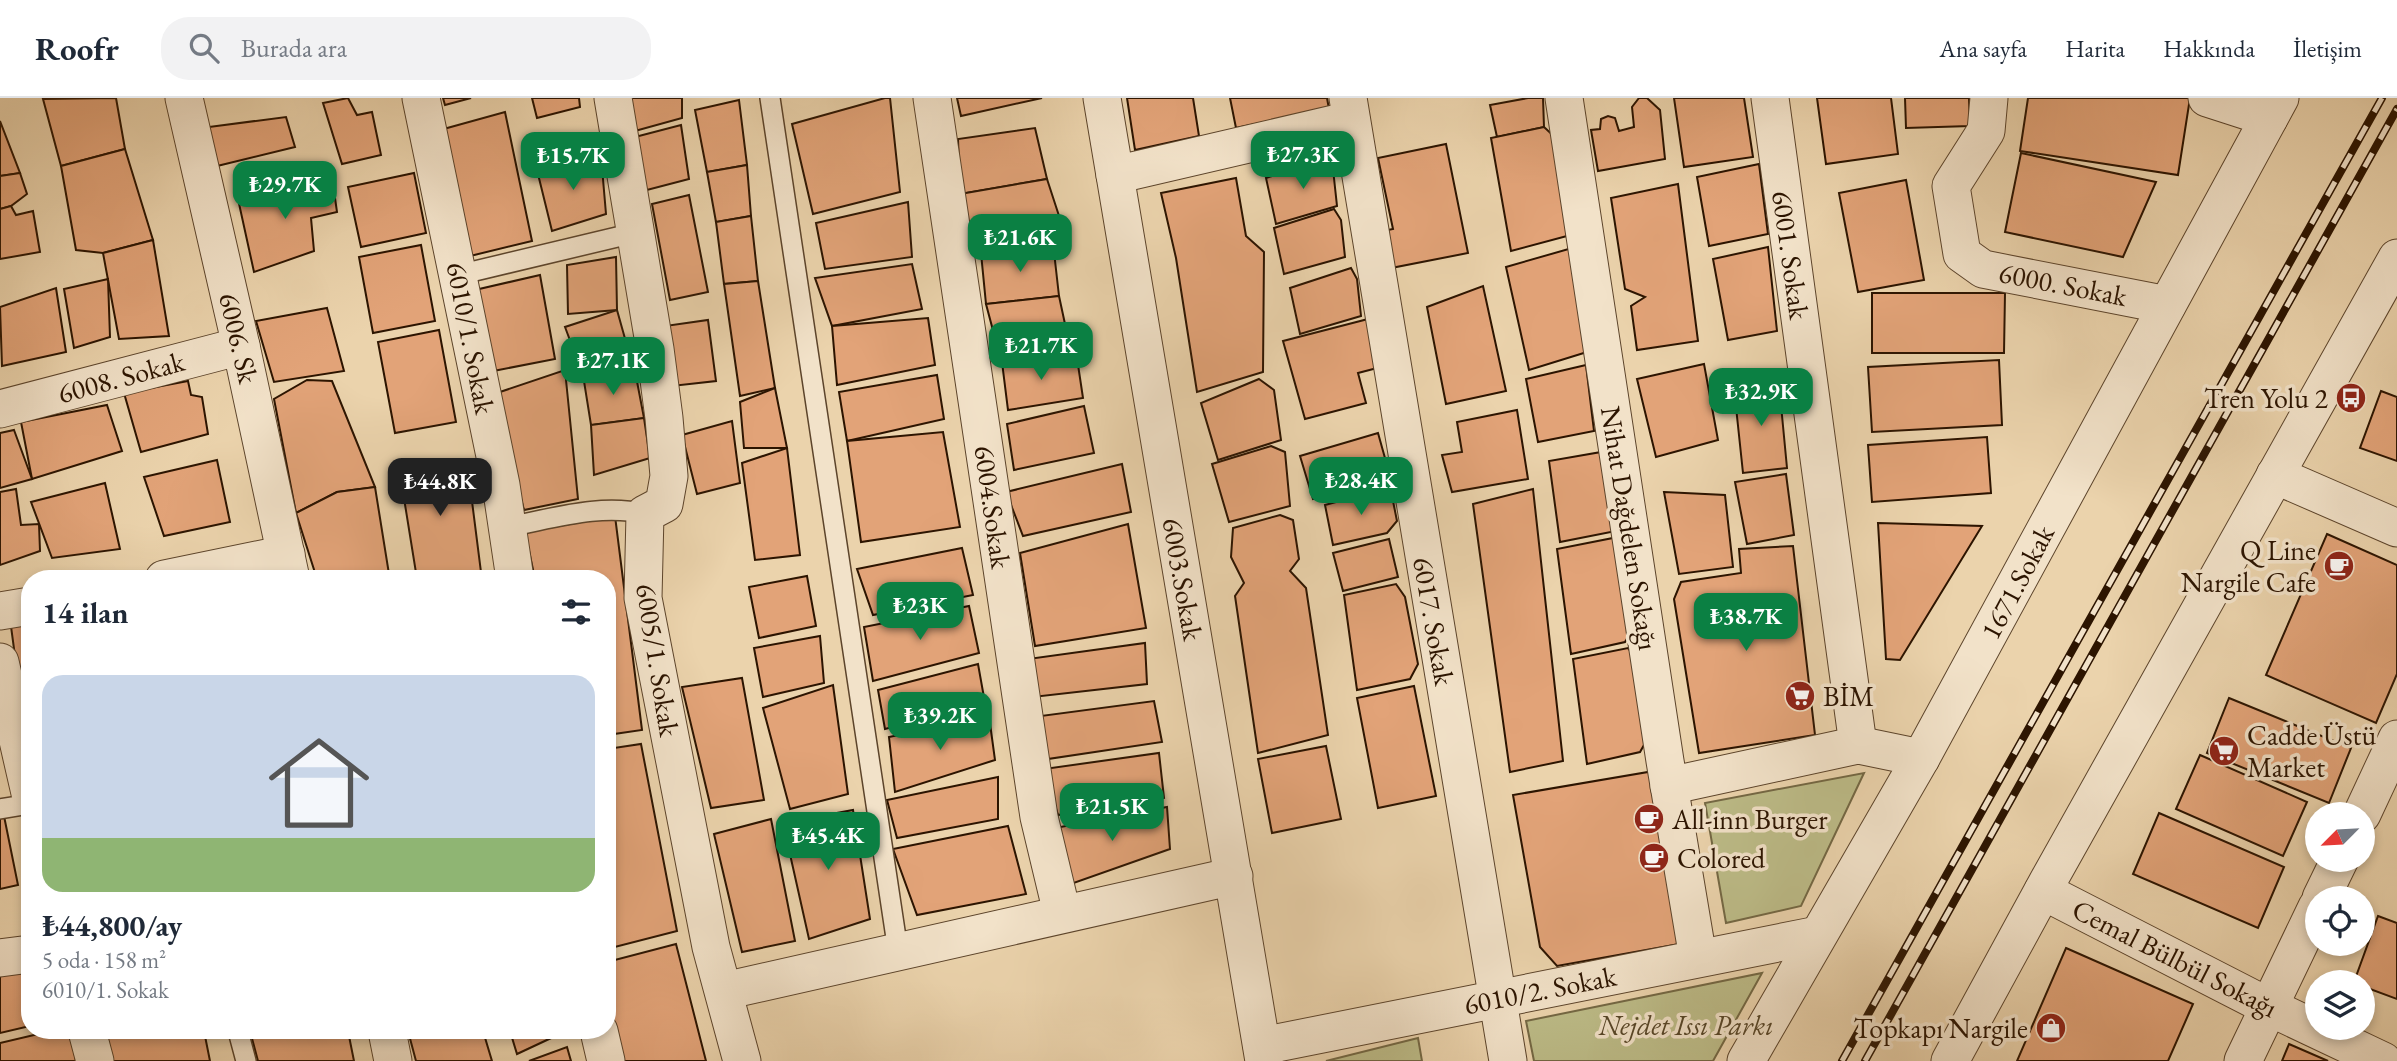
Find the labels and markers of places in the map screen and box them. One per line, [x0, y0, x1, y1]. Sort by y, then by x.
pin: ₺15.7K [516, 132, 630, 192]
pin: ₺27.3K [1246, 132, 1360, 191]
pin: ₺29.7K [228, 162, 342, 221]
pin: ₺21.6K [963, 214, 1077, 274]
pin: ₺21.7K [984, 322, 1098, 382]
pin: ₺27.1K [556, 338, 670, 397]
pin: ₺32.9K [1704, 368, 1818, 428]
place label: Tren Yolu 2 [2204, 380, 2329, 416]
bus stop icon: Tren Yolu 2 [2334, 381, 2368, 415]
pin: ₺44.8K [383, 458, 497, 518]
pin: ₺28.4K [1304, 458, 1418, 517]
place label: Q Line Nargile Cafe [2181, 532, 2316, 600]
cafe icon: Q Line Nargile Cafe [2322, 549, 2356, 583]
pin: ₺23K [879, 582, 961, 642]
pin: ₺38.7K [1689, 594, 1803, 653]
place label: BİM [1823, 678, 1874, 714]
supermarket icon: BİM [1783, 679, 1817, 713]
pin: ₺39.2K [883, 692, 997, 752]
place label: Cadde Üstü Market [2247, 717, 2376, 785]
supermarket icon: Cadde Üstü Market [2207, 734, 2241, 768]
pin: ₺21.5K [1055, 784, 1169, 843]
place label: All-inn Burger [1671, 801, 1828, 837]
cafe icon: All-inn Burger [1632, 802, 1666, 836]
pin: ₺45.4K [771, 812, 885, 872]
place label: Colored [1677, 840, 1766, 876]
cafe icon: Colored [1637, 841, 1671, 875]
place label: Topkapı Nargile [1854, 1010, 2028, 1046]
shop icon: Topkapı Nargile [2034, 1011, 2068, 1045]

